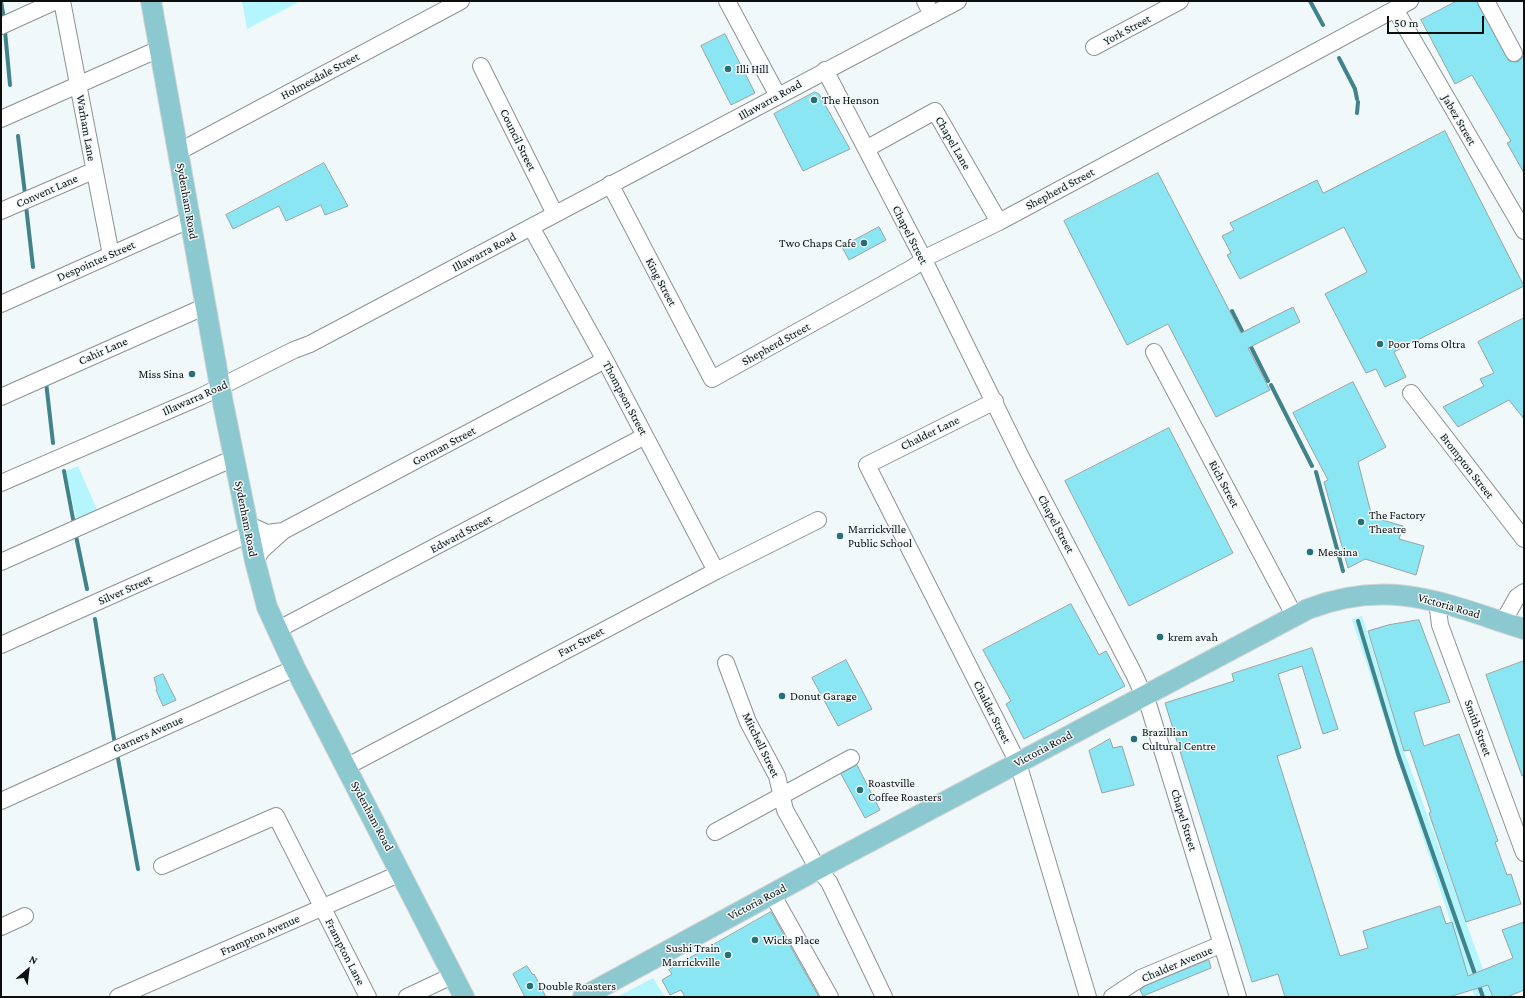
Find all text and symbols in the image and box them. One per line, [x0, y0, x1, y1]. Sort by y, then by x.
scale bar [1389, 8, 1486, 34]
street label: York Street [1101, 11, 1153, 49]
text: 50 m [1394, 16, 1418, 30]
street label: Holmesdale Street [278, 49, 362, 103]
place label: Illi Hill [736, 62, 769, 76]
marker: Illi Hill [723, 64, 733, 74]
street label: Illawarra Road [736, 77, 804, 123]
street label: Jabez Street [1439, 92, 1479, 148]
place label: The Henson [822, 93, 879, 107]
street label: Warham Lane [73, 94, 99, 162]
marker: The Henson [809, 95, 819, 105]
street label: Council Street [497, 107, 539, 173]
street label: Chapel Lane [932, 114, 974, 172]
street label: Sydenham Road [173, 162, 201, 240]
street label: Shepherd Street [1023, 165, 1097, 213]
street label: Convent Lane [14, 171, 80, 211]
street label: Chapel Street [889, 203, 931, 267]
street label: Illawarra Road [450, 229, 518, 275]
place label: Two Chaps Cafe [779, 236, 856, 250]
street label: Despointes Street [55, 237, 137, 285]
marker: Two Chaps Cafe [859, 238, 869, 248]
street label: King Street [642, 255, 680, 309]
street label: Shepherd Street [739, 319, 813, 369]
street label: Cahir Lane [76, 334, 130, 368]
place label: Poor Toms Oltra [1388, 337, 1466, 351]
marker: Poor Toms Oltra [1375, 339, 1385, 349]
street label: Thompson Street [599, 358, 651, 438]
place label: Miss Sina [138, 367, 184, 381]
marker: Miss Sina [187, 369, 197, 379]
street label: Illawarra Road [160, 377, 230, 419]
street label: Chalder Lane [898, 413, 962, 453]
street label: Gorman Street [410, 423, 478, 469]
street label: Brompton Street [1437, 430, 1497, 502]
street label: Rich Street [1206, 458, 1242, 510]
street label: Sydenham Road [232, 480, 260, 558]
street label: Chapel Street [1035, 492, 1077, 556]
place label: The Factory Theatre [1369, 508, 1425, 536]
street label: Edward Street [428, 512, 494, 556]
marker: The Factory Theatre [1356, 517, 1366, 527]
place label: Marrickville Public School [848, 522, 912, 550]
marker: Marrickville Public School [835, 531, 845, 541]
place label: Messina [1318, 545, 1358, 559]
marker: Messina [1305, 547, 1315, 557]
street label: Silver Street [96, 572, 154, 608]
street label: Victoria Road [1416, 590, 1482, 622]
street label: Farr Street [556, 624, 606, 660]
place label: krem avah [1168, 630, 1218, 644]
marker: krem avah [1155, 632, 1165, 642]
street label: Chalder Street [970, 678, 1014, 746]
place label: Donut Garage [790, 689, 857, 703]
marker: Donut Garage [777, 691, 787, 701]
street label: Smith Street [1461, 698, 1495, 758]
street label: Mitchell Street [739, 710, 783, 780]
street label: Garners Avenue [111, 712, 185, 756]
place label: Brazillian Cultural Centre [1142, 725, 1216, 753]
street label: Victoria Road [1011, 728, 1075, 770]
marker: Brazillian Cultural Centre [1129, 734, 1139, 744]
place label: Roastville Coffee Roasters [868, 776, 942, 804]
street label: Sydenham Road [348, 779, 396, 853]
marker: Roastville Coffee Roasters [855, 785, 865, 795]
street label: Chapel Street [1168, 787, 1200, 853]
street label: Victoria Road [725, 881, 789, 923]
street label: Frampton Avenue [218, 911, 302, 959]
street label: Frampton Lane [322, 916, 368, 988]
place label: Wicks Place [763, 933, 819, 947]
marker: Wicks Place [750, 935, 760, 945]
place label: Sushi Train Marrickville [662, 941, 720, 969]
street label: Chalder Avenue [1139, 943, 1215, 985]
north arrow [8, 950, 48, 990]
marker: Sushi Train Marrickville [723, 950, 733, 960]
text: N [28, 952, 40, 966]
place label: Double Roasters [538, 979, 616, 993]
marker: Double Roasters [525, 981, 535, 991]

